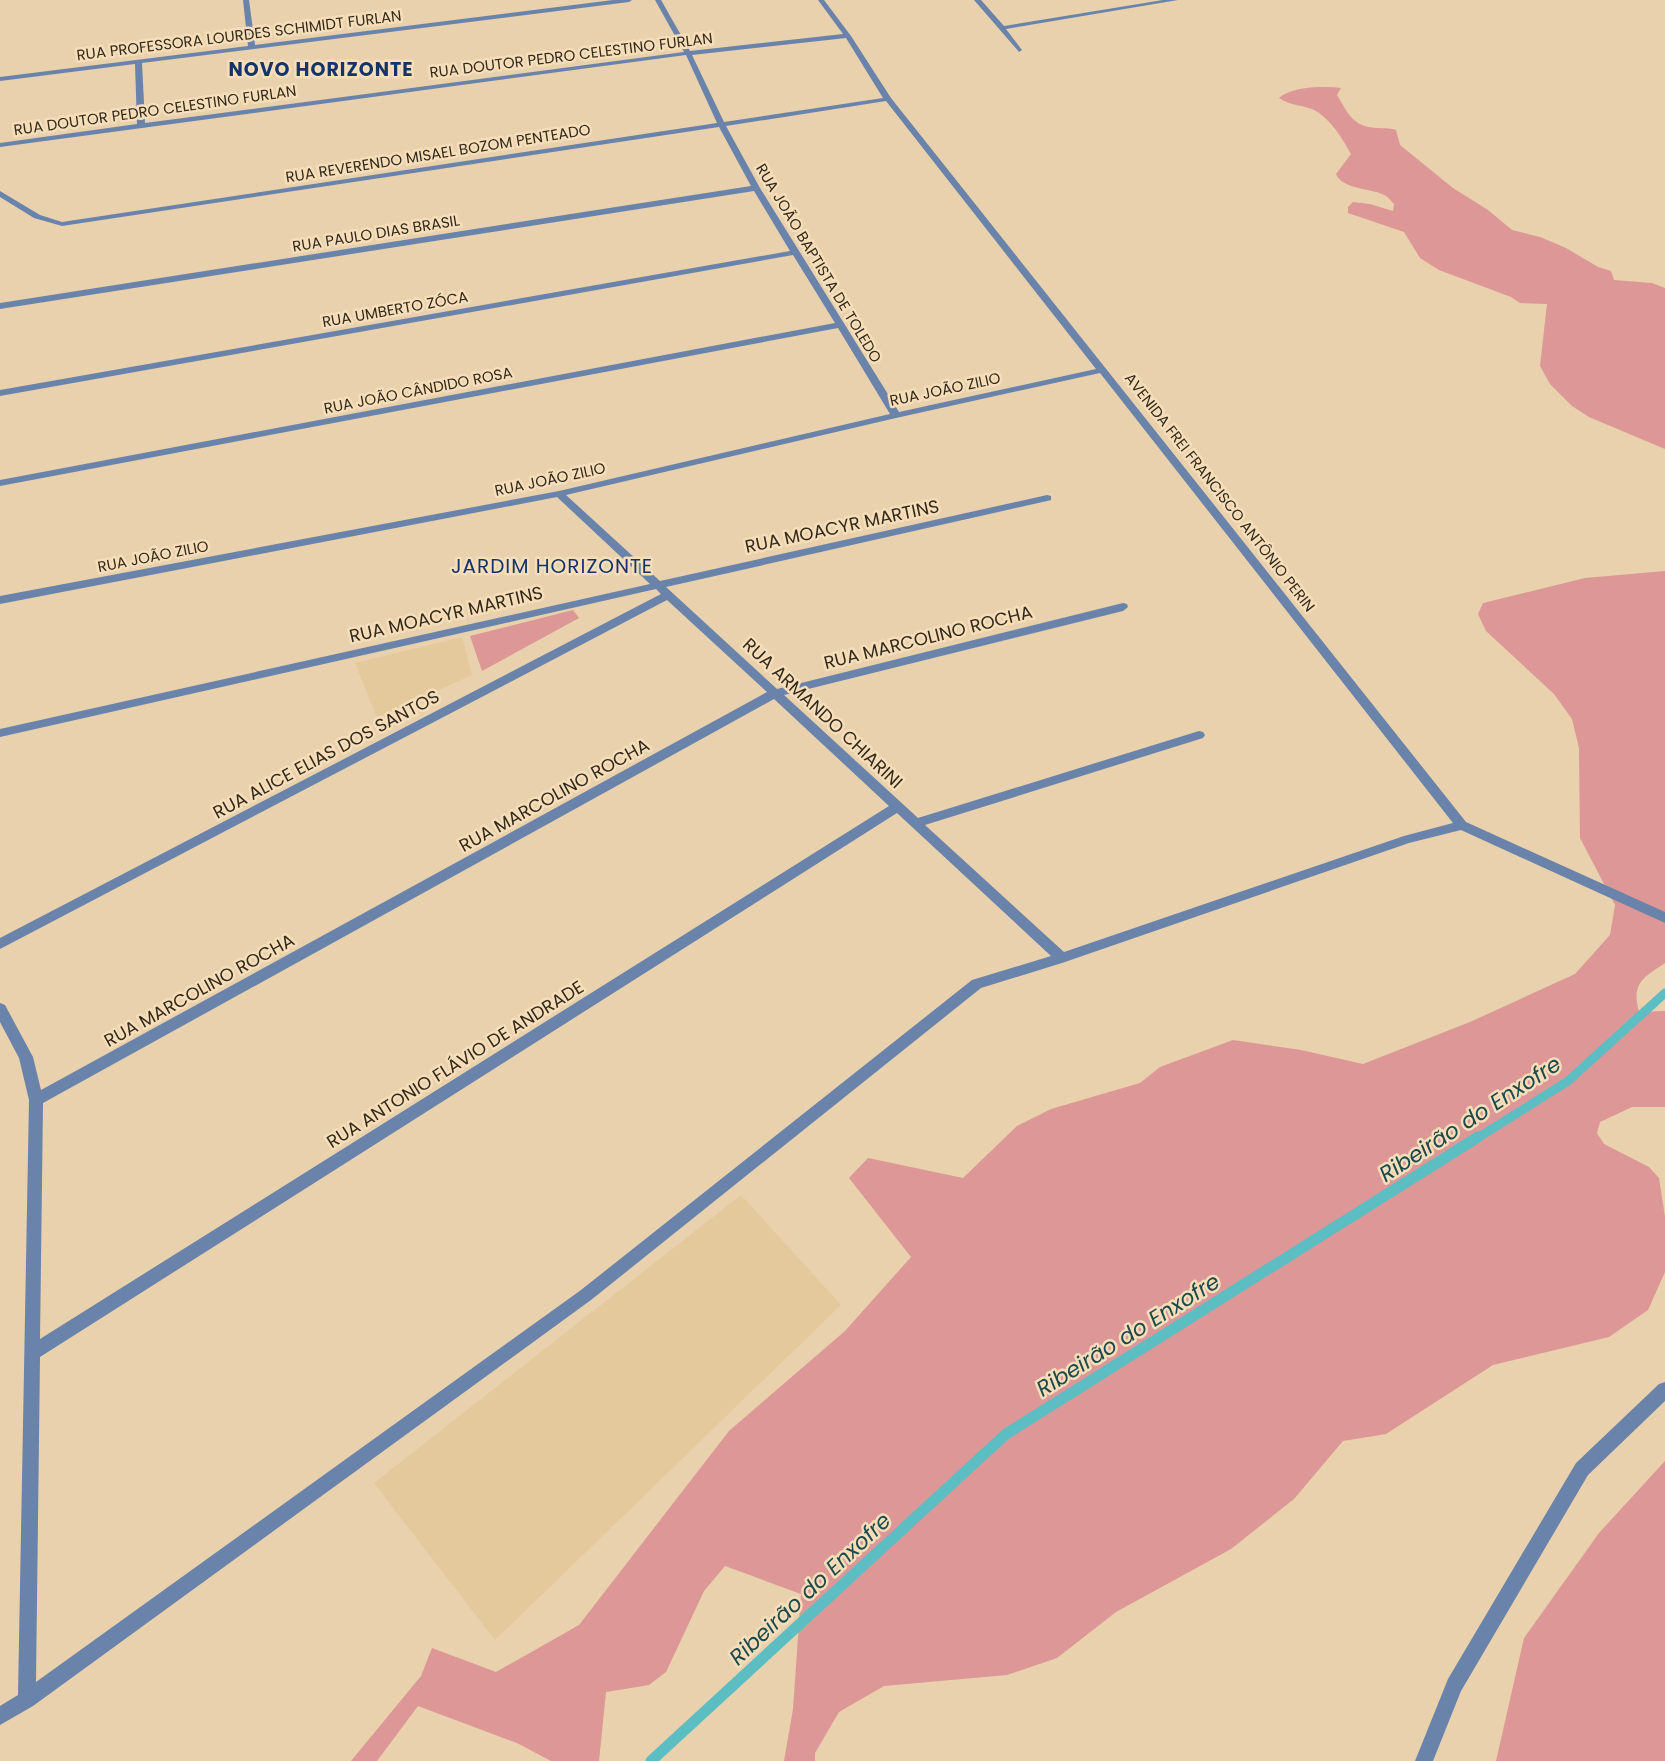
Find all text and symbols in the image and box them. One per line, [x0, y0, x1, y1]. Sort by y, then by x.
street label: RUA PROFESSORA LOURDES SCHIMIDT FURLAN [75, 5, 403, 65]
street label: RUA DOUTOR PEDRO CELESTINO FURLAN [428, 27, 714, 83]
district label: NOVO HORIZONTE [229, 56, 413, 83]
street label: RUA DOUTOR PEDRO CELESTINO FURLAN [12, 80, 298, 140]
street label: RUA REVERENDO MISAEL BOZOM PENTEADO [284, 118, 592, 188]
street label: RUA JOÃO BAPTISTA DE TOLEDO [751, 160, 887, 367]
street label: RUA PAULO DIAS BRASIL [291, 209, 462, 257]
street label: RUA UMBERTO ZÓCA [320, 286, 470, 332]
street label: RUA JOÃO CÂNDIDO ROSA [322, 361, 514, 419]
street label: RUA JOÃO ZILIO [888, 367, 1003, 411]
street label: AVENIDA FREI FRANCISCO ANTÔNIO PERIN [1120, 368, 1320, 616]
street label: RUA JOÃO ZILIO [493, 457, 608, 501]
street label: RUA MOACYR MARTINS [743, 493, 941, 559]
street label: RUA JOÃO ZILIO [96, 535, 211, 577]
district label: JARDIM HORIZONTE [451, 552, 653, 580]
street label: RUA MOACYR MARTINS [347, 580, 545, 648]
street label: RUA MARCOLINO ROCHA [821, 599, 1035, 675]
street label: RUA ARMANDO CHIARINI [738, 632, 908, 794]
street label: RUA ALICE ELIAS DOS SANTOS [208, 684, 444, 824]
street label: RUA MARCOLINO ROCHA [454, 732, 654, 858]
street label: RUA MARCOLINO ROCHA [99, 927, 299, 1053]
street label: RUA ANTONIO FLÁVIO DE ANDRADE [322, 974, 588, 1154]
water label: Ribeirão do Enxofre [1373, 1049, 1567, 1189]
water label: Ribeirão do Enxofre [1030, 1266, 1226, 1404]
water label: Ribeirão do Enxofre [722, 1506, 898, 1672]

